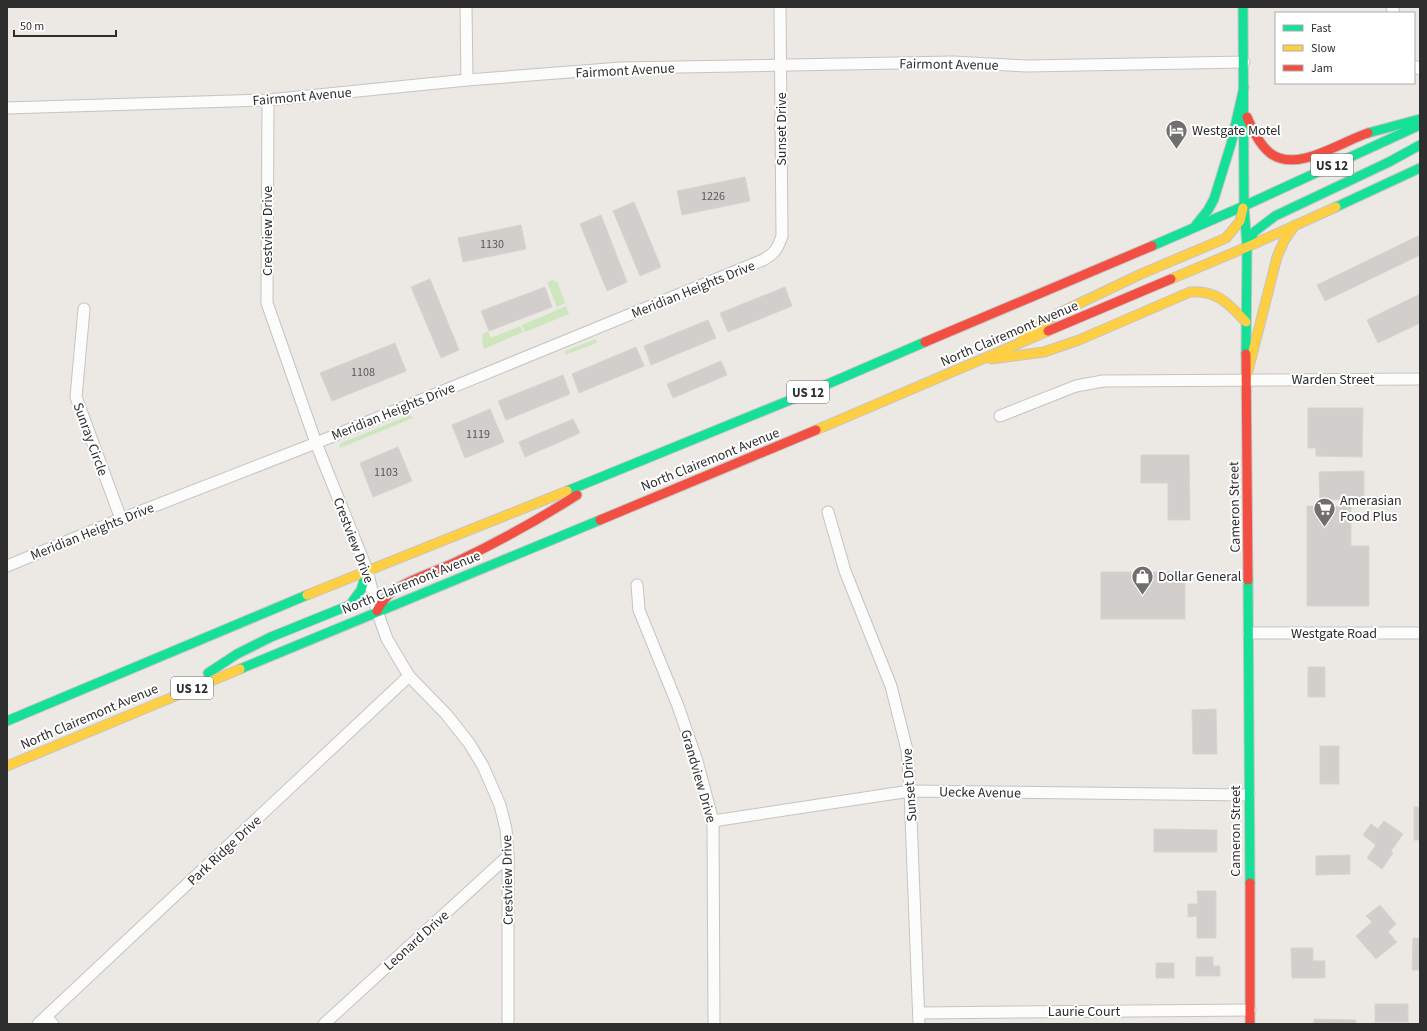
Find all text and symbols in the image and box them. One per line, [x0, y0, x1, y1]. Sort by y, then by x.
scale bar [14, 12, 116, 38]
legend [1275, 12, 1415, 84]
text: 50 m [20, 18, 44, 35]
text: Fast [1311, 20, 1331, 37]
text: Slow [1311, 40, 1336, 57]
street label: Fairmont Avenue [899, 54, 999, 76]
street label: Fairmont Avenue [575, 58, 675, 84]
text: Jam [1311, 60, 1333, 77]
street label: Fairmont Avenue [252, 83, 352, 111]
street label: Sunset Drive [772, 92, 792, 166]
hotel icon: Westgate Motel [1164, 117, 1190, 150]
place label: Westgate Motel [1192, 121, 1281, 141]
road number: US 12 [1311, 154, 1353, 176]
street label: Crestview Drive [258, 186, 278, 276]
house number: 1226 [701, 188, 725, 205]
house number: 1130 [480, 236, 504, 253]
street label: Meridian Heights Drive [628, 256, 758, 324]
street label: North Clairemont Avenue [937, 296, 1081, 372]
house number: 1108 [351, 364, 375, 381]
street label: Warden Street [1292, 370, 1375, 390]
street label: Meridian Heights Drive [328, 378, 458, 446]
road number: US 12 [787, 381, 829, 403]
street label: Sunray Circle [68, 400, 113, 479]
street label: North Clairemont Avenue [638, 423, 783, 497]
house number: 1119 [466, 426, 490, 443]
street label: Cameron Street [1224, 461, 1246, 553]
house number: 1103 [374, 464, 398, 481]
place label: Amerasian Food Plus [1340, 491, 1402, 527]
street label: Crestview Drive [328, 495, 379, 586]
supermarket icon: Amerasian Food Plus [1311, 495, 1337, 528]
street label: Meridian Heights Drive [27, 498, 157, 566]
street label: North Clairemont Avenue [339, 546, 484, 620]
shop icon: Dollar General [1130, 563, 1156, 596]
place label: Dollar General [1158, 567, 1242, 587]
street label: Westgate Road [1291, 624, 1377, 644]
road number: US 12 [171, 677, 213, 699]
street label: North Clairemont Avenue [17, 679, 161, 755]
street label: Grandview Drive [675, 727, 721, 825]
street label: Sunset Drive [897, 748, 923, 822]
street label: Uecke Avenue [939, 782, 1021, 804]
street label: Cameron Street [1226, 785, 1246, 877]
street label: Park Ridge Drive [183, 811, 266, 890]
street label: Crestview Drive [497, 835, 519, 925]
street label: Leonard Drive [380, 906, 454, 975]
street label: Laurie Court [1048, 1002, 1120, 1022]

